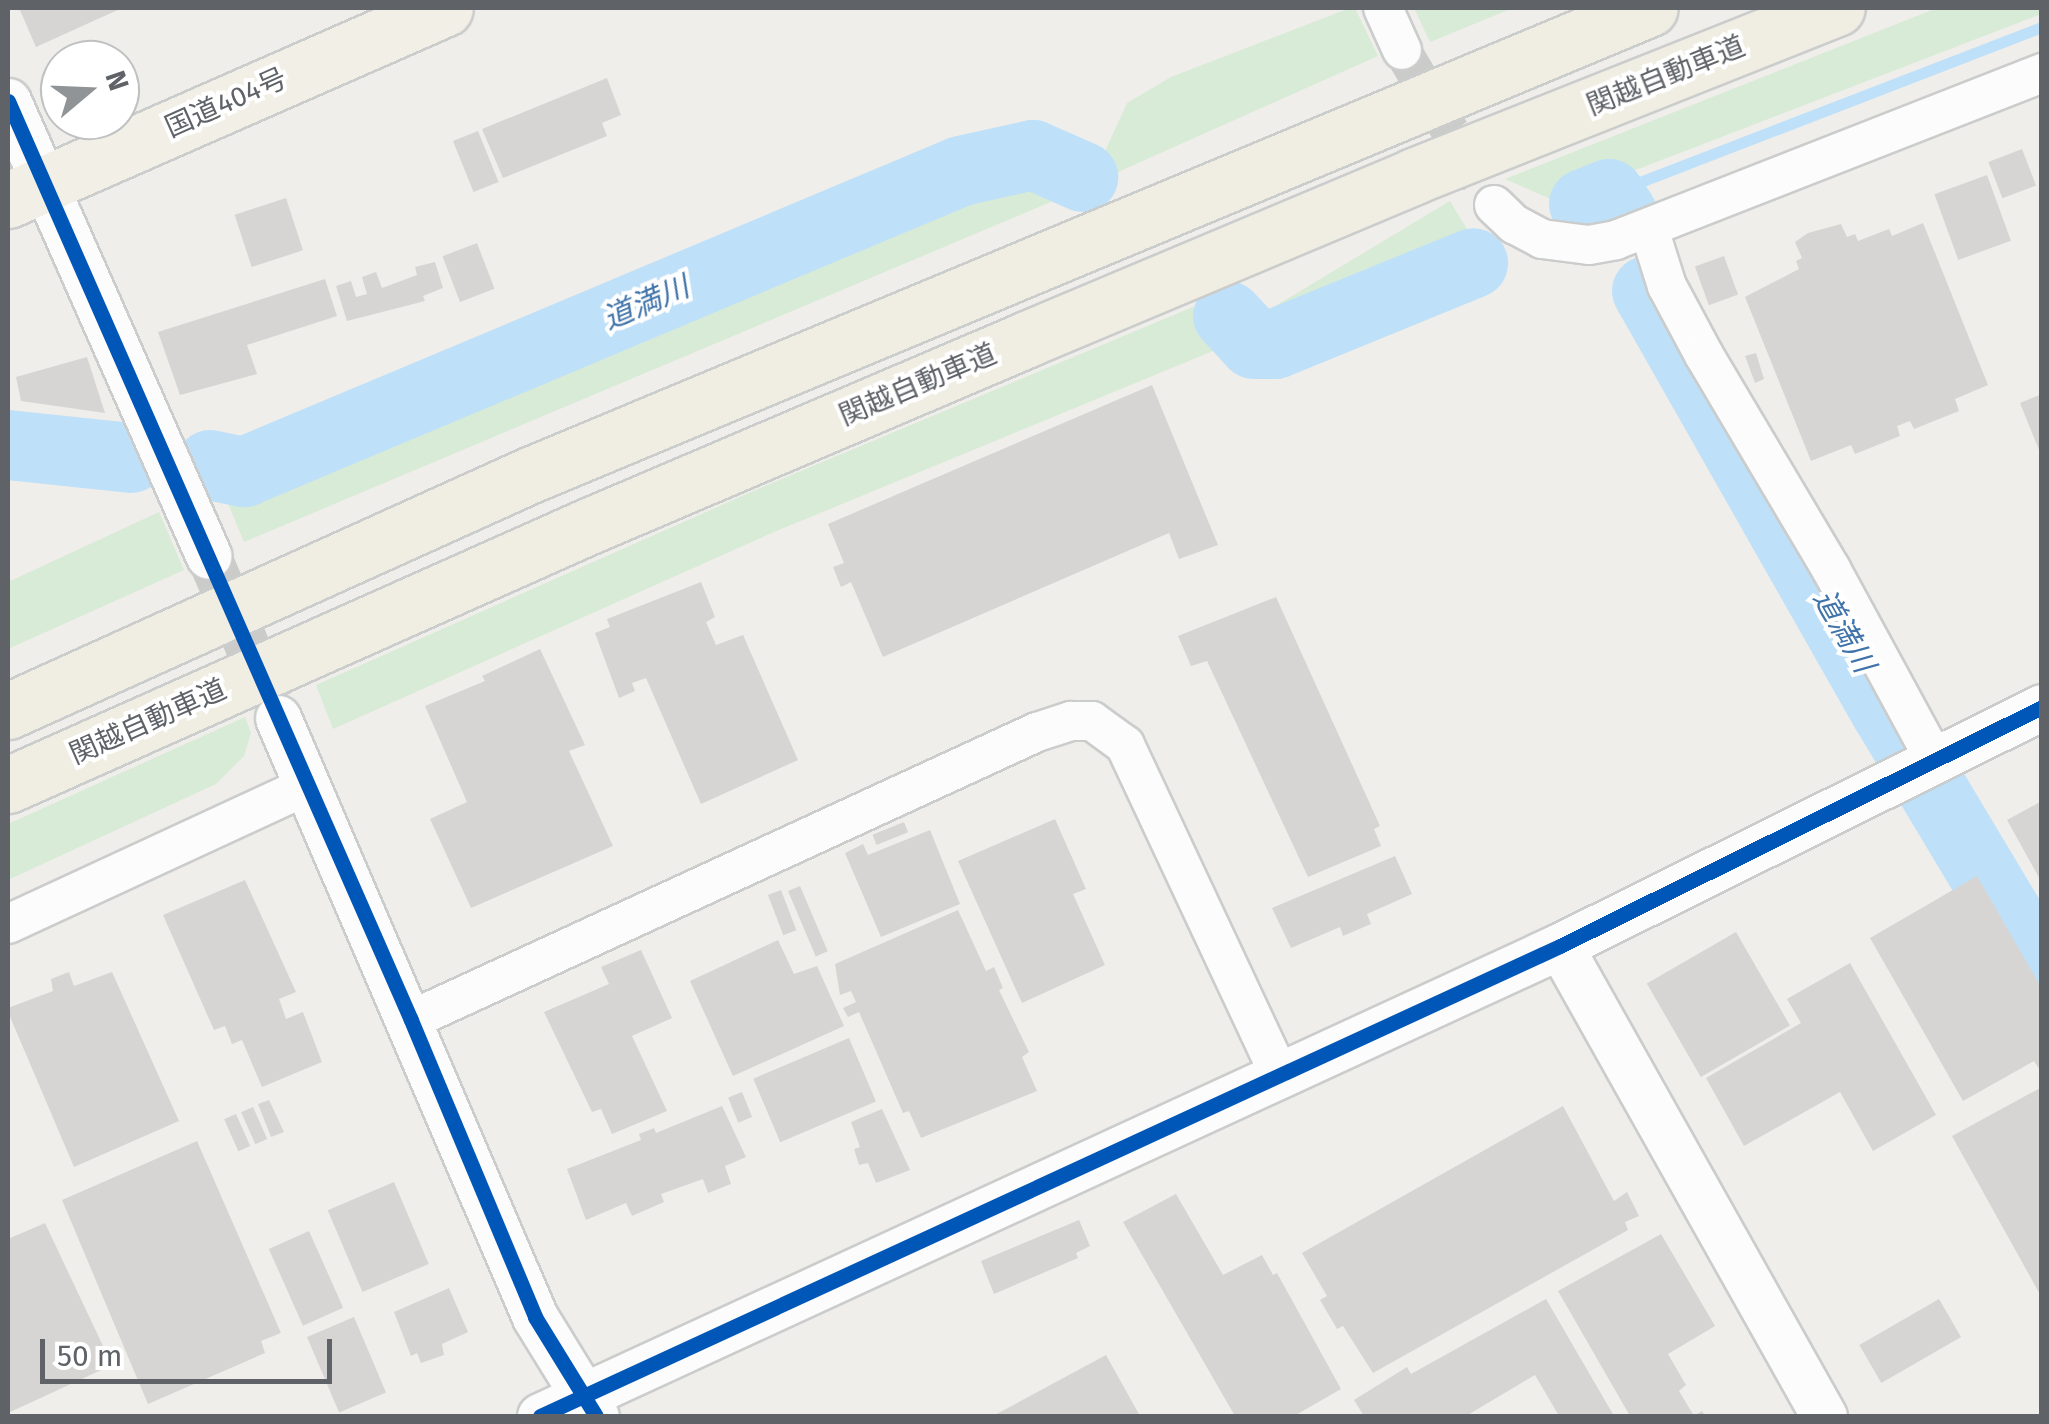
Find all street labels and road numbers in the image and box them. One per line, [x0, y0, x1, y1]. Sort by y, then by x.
street label: 関越自動車道 [1582, 29, 1750, 123]
street label: 国道404号 [160, 61, 292, 145]
street label: 関越自動車道 [834, 337, 1002, 433]
street label: 関越自動車道 [64, 672, 232, 772]

